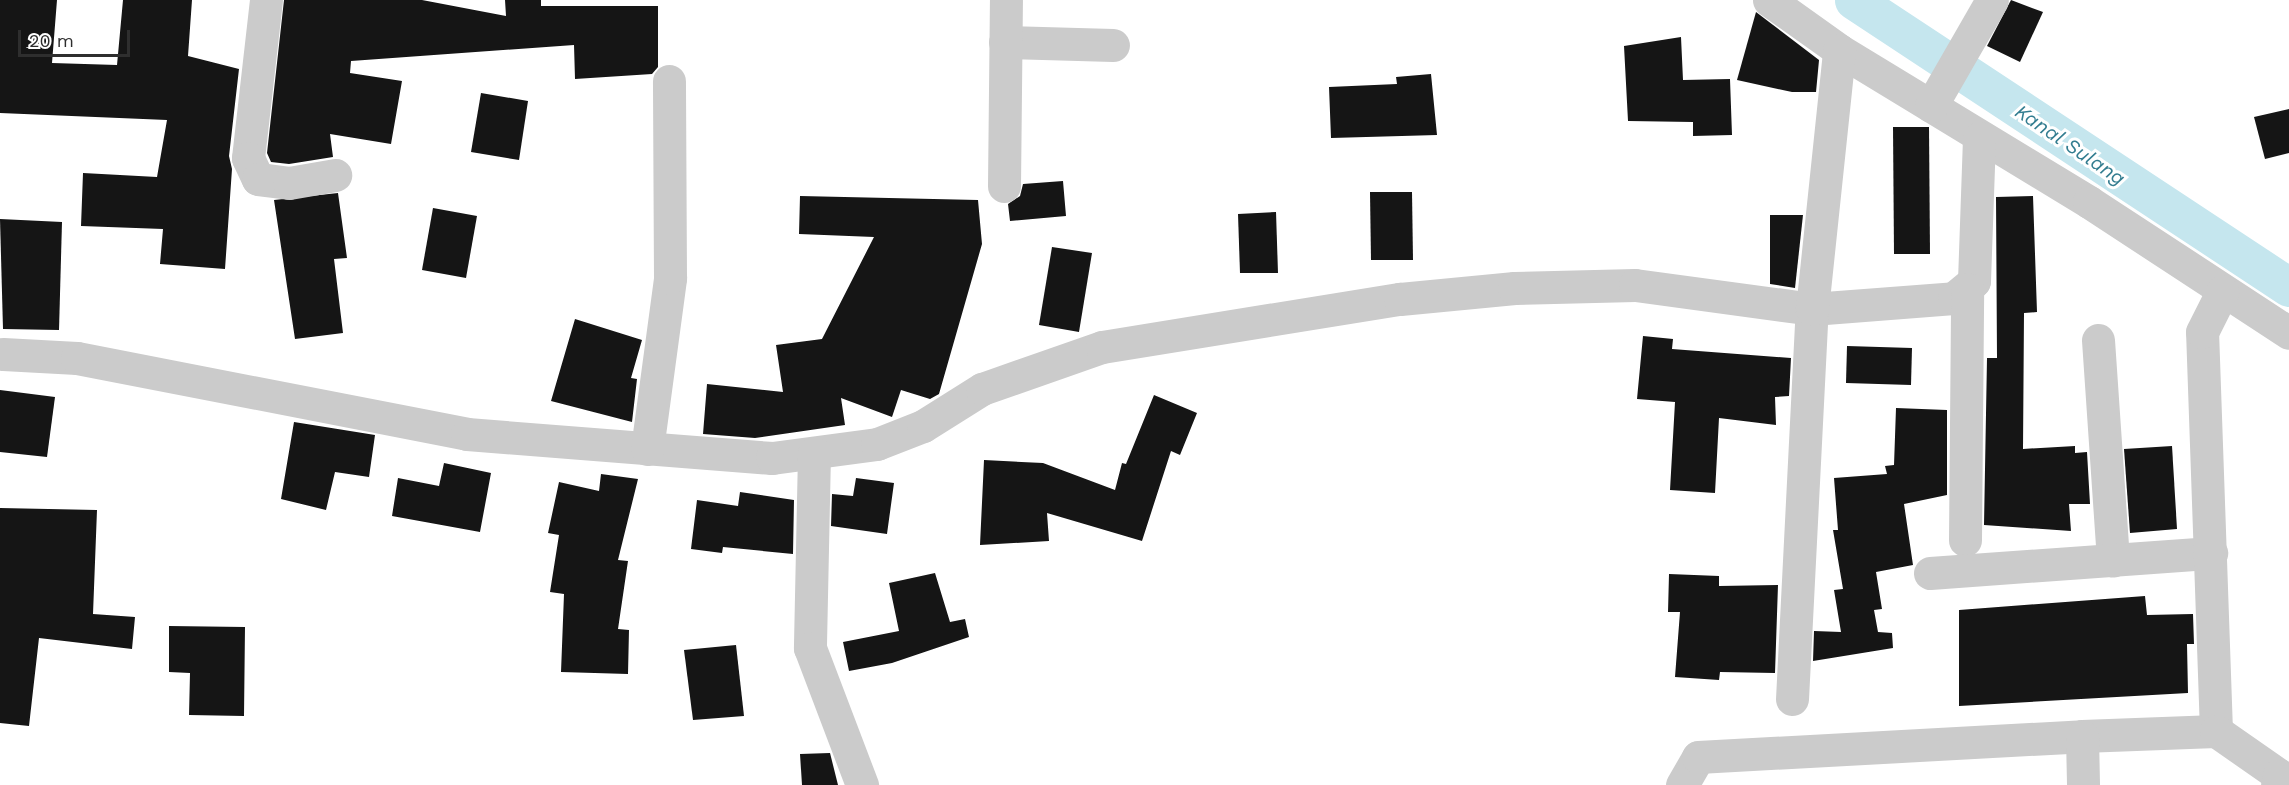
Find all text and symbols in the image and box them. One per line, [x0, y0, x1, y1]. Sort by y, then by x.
scale bar [21, 18, 134, 56]
text: 20 m [29, 30, 74, 51]
water label: Kanal Sulang [2010, 99, 2130, 191]

